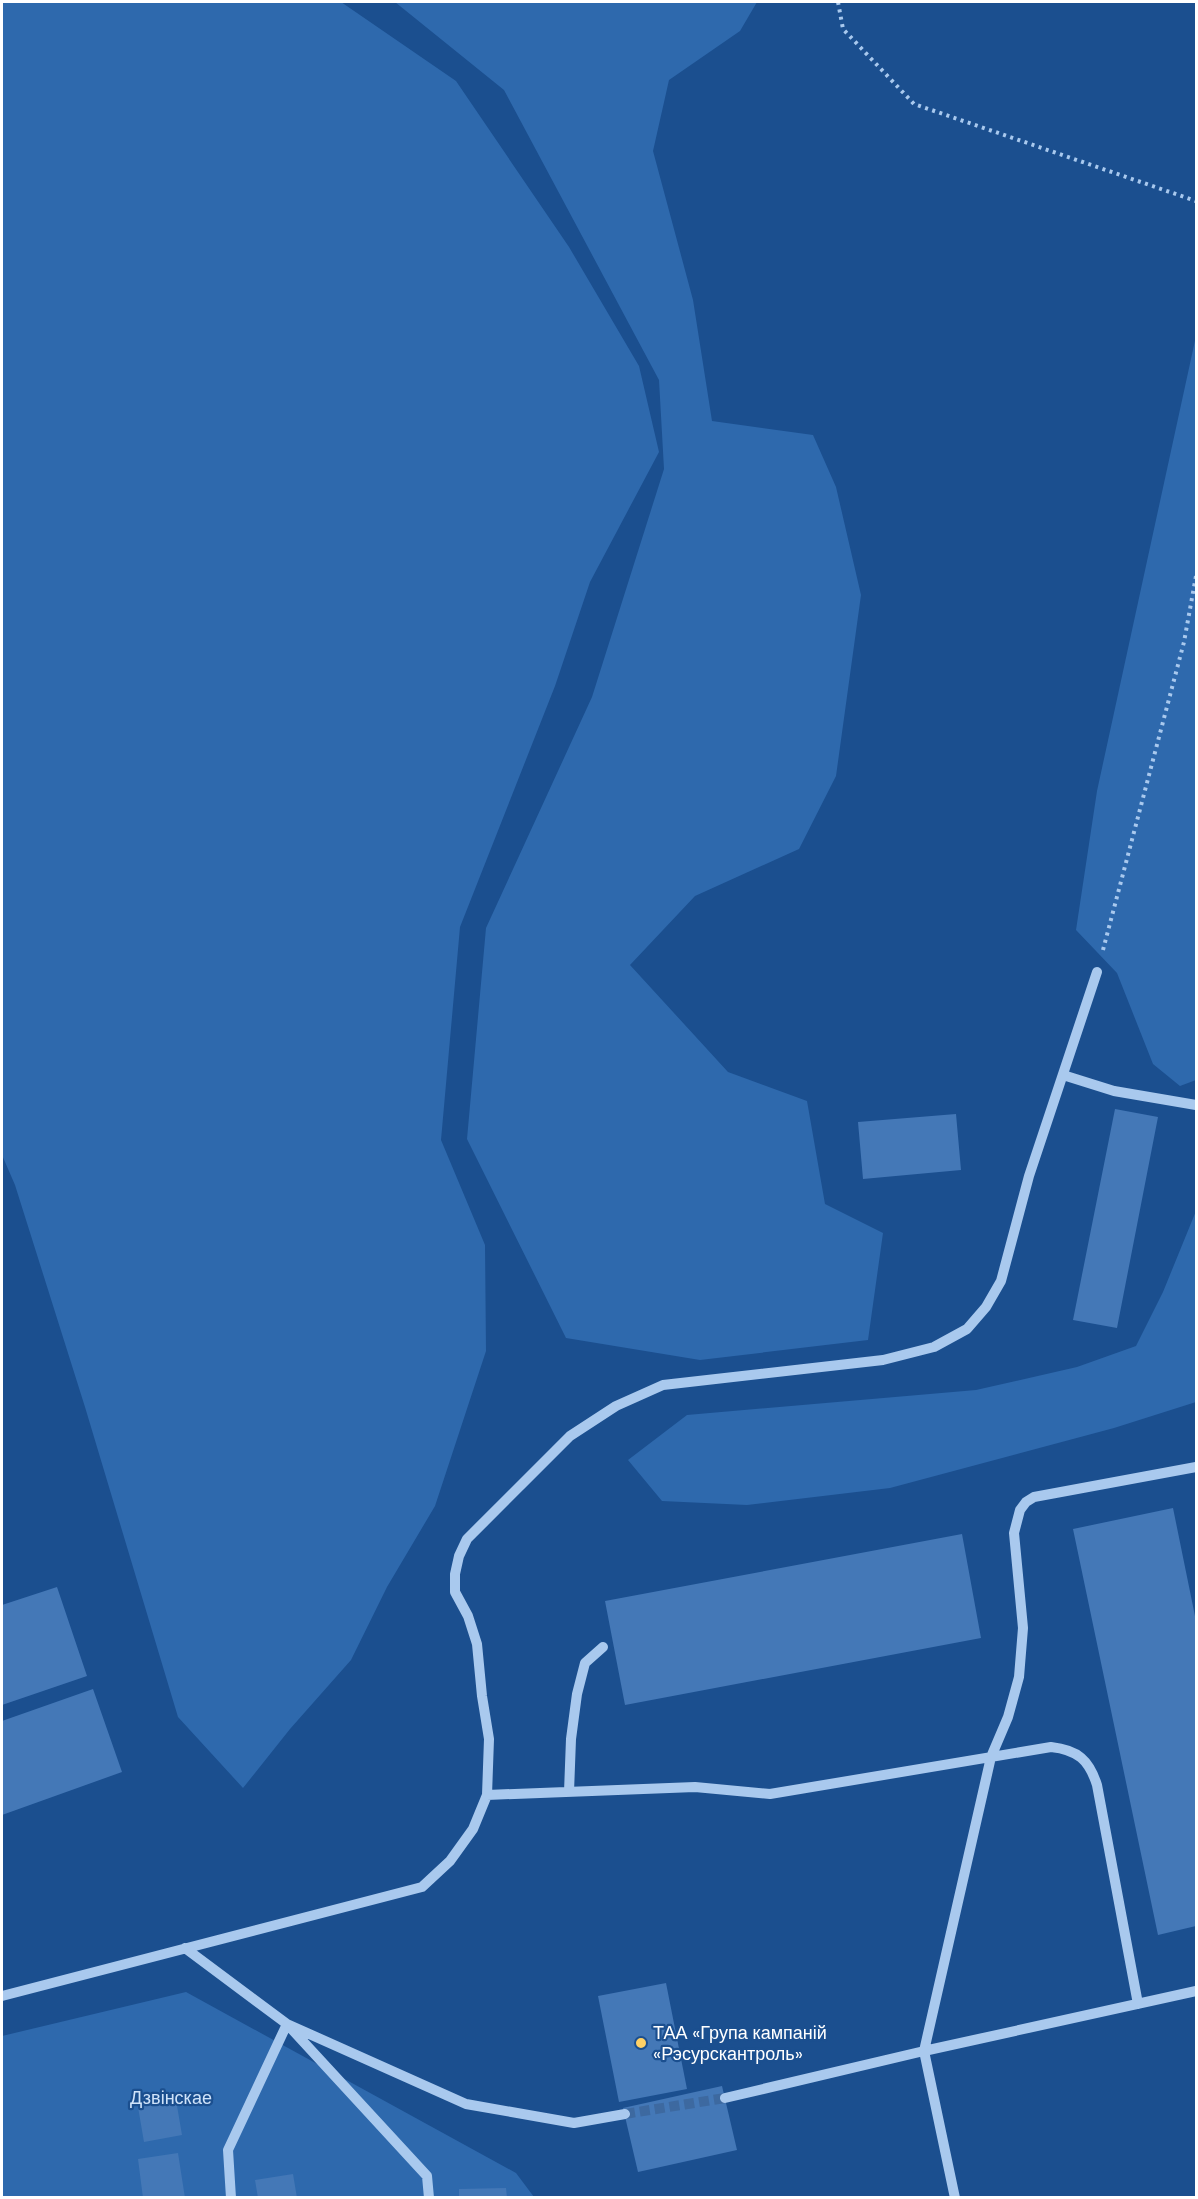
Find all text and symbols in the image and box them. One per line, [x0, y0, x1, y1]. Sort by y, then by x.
place label: ТАА «Група кампаній «Рэсурскантроль» [653, 2021, 827, 2066]
marker: ТАА «Група кампаній «Рэсурскантроль» [634, 2036, 648, 2050]
park label: Дзвінскае [130, 2086, 212, 2110]

